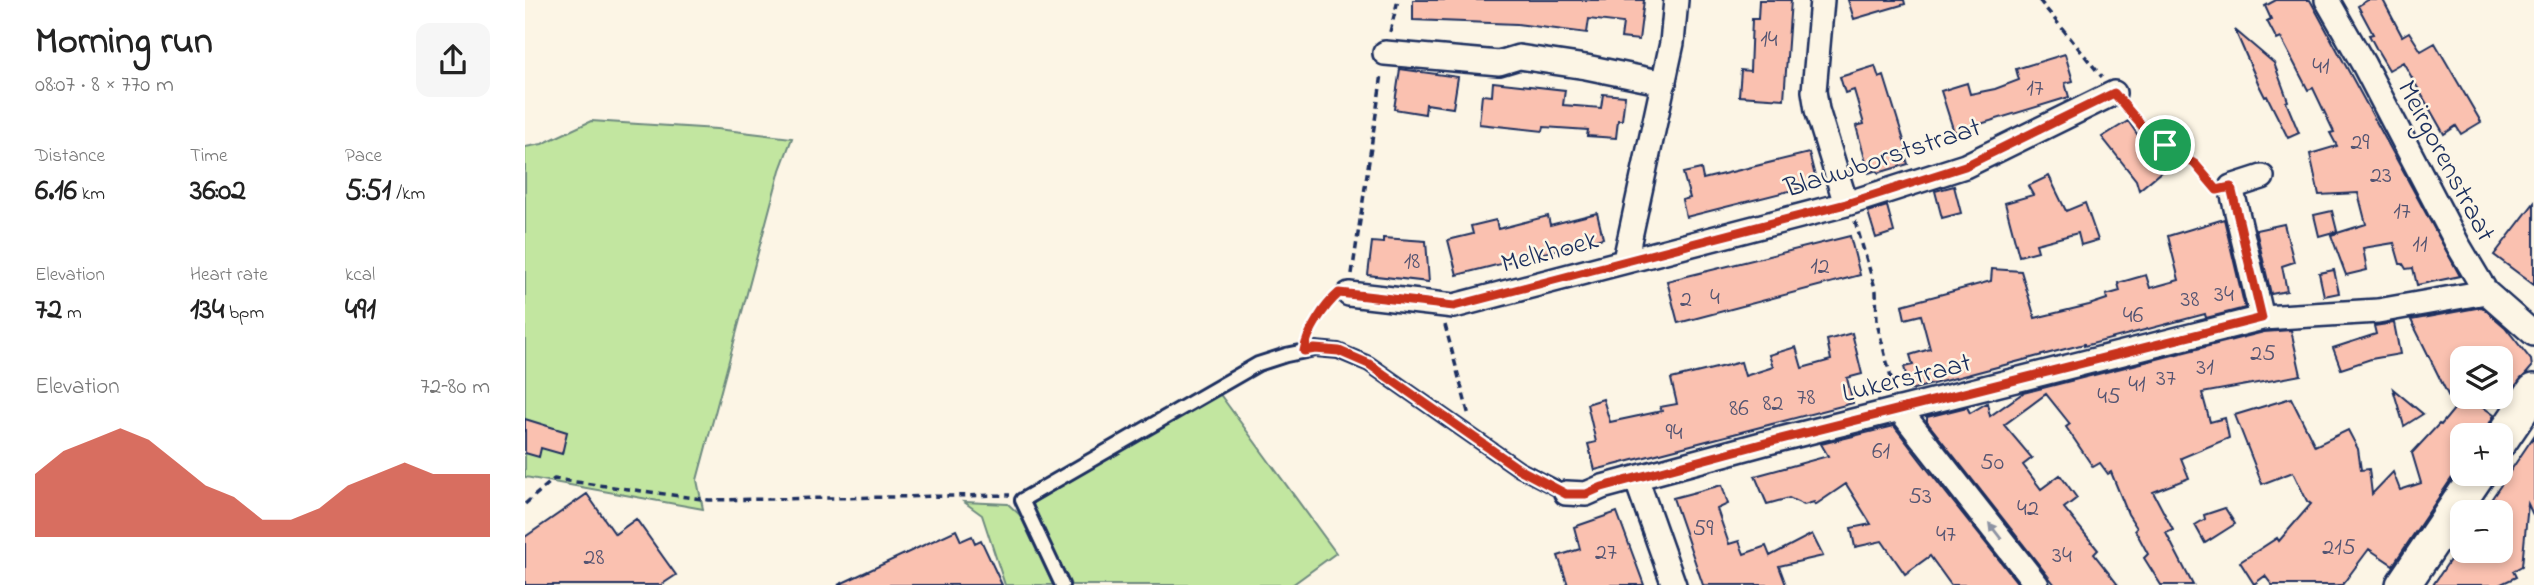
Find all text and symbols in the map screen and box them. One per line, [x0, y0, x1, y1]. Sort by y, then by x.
text: Morning run [35, 15, 213, 71]
button: share [416, 23, 490, 97]
house number: 14 [1760, 23, 1778, 58]
house number: 41 [2312, 50, 2330, 85]
text: 08:07 · 8 × 770 m [35, 69, 174, 102]
house number: 17 [2026, 72, 2044, 107]
street label: Meirgorenstraat [2385, 74, 2505, 250]
street label: Blauwborststraat [1779, 108, 1987, 211]
pin [2135, 115, 2195, 175]
icon: arrive [2146, 126, 2184, 164]
house number: 29 [2350, 126, 2370, 161]
text: Distance [35, 143, 105, 170]
text: Time [190, 143, 228, 170]
text: Pace [345, 143, 382, 170]
house number: 23 [2370, 159, 2392, 194]
text: 6.16 [35, 170, 77, 214]
text: 36:02 [190, 170, 246, 214]
text: 5:51 [345, 170, 391, 214]
text: km [77, 181, 105, 208]
text: /km [391, 181, 425, 208]
house number: 17 [2393, 195, 2411, 230]
street label: Melkhoek [1497, 221, 1604, 286]
house number: 11 [2412, 228, 2428, 263]
house number: 18 [1404, 245, 1420, 280]
house number: 12 [1810, 250, 1830, 285]
text: Elevation [35, 262, 105, 289]
text: Heart rate [190, 262, 268, 289]
text: kcal [345, 262, 375, 289]
house number: 34 [2214, 278, 2234, 313]
house number: 4 [1710, 281, 1720, 316]
house number: 2 [1680, 283, 1692, 318]
house number: 38 [2181, 283, 2199, 318]
text: 72 [35, 289, 62, 333]
text: 134 [190, 289, 224, 333]
text: 491 [345, 289, 376, 333]
house number: 46 [2123, 299, 2144, 334]
text: m [62, 300, 82, 327]
text: bpm [224, 300, 264, 327]
house number: 25 [2250, 337, 2276, 372]
street label: Lukerstraat [1838, 344, 1976, 415]
map controls [2450, 346, 2513, 563]
button: layers [2450, 346, 2513, 409]
house number: 31 [2196, 351, 2214, 386]
house number: 37 [2156, 362, 2176, 397]
house number: 41 [2128, 368, 2146, 403]
text: Elevation [35, 371, 120, 404]
text: 72–80 m [420, 371, 490, 404]
house number: 45 [2097, 380, 2121, 415]
house number: 78 [1797, 381, 1815, 416]
house number: 82 [1763, 387, 1784, 422]
house number: 86 [1729, 392, 1749, 427]
house number: 94 [1665, 416, 1683, 451]
button: + [2450, 423, 2513, 486]
house number: 61 [1872, 435, 1890, 470]
house number: 50 [1980, 446, 2004, 481]
house number: 53 [1908, 480, 1932, 515]
house number: 42 [2017, 492, 2039, 527]
button: − [2450, 500, 2513, 563]
house number: 59 [1693, 512, 1714, 547]
house number: 47 [1936, 518, 1956, 553]
one-way arrow [1987, 523, 2002, 541]
house number: 215 [2322, 531, 2356, 566]
house number: 27 [1595, 536, 1617, 571]
house number: 34 [2052, 539, 2072, 574]
house number: 28 [584, 541, 604, 576]

